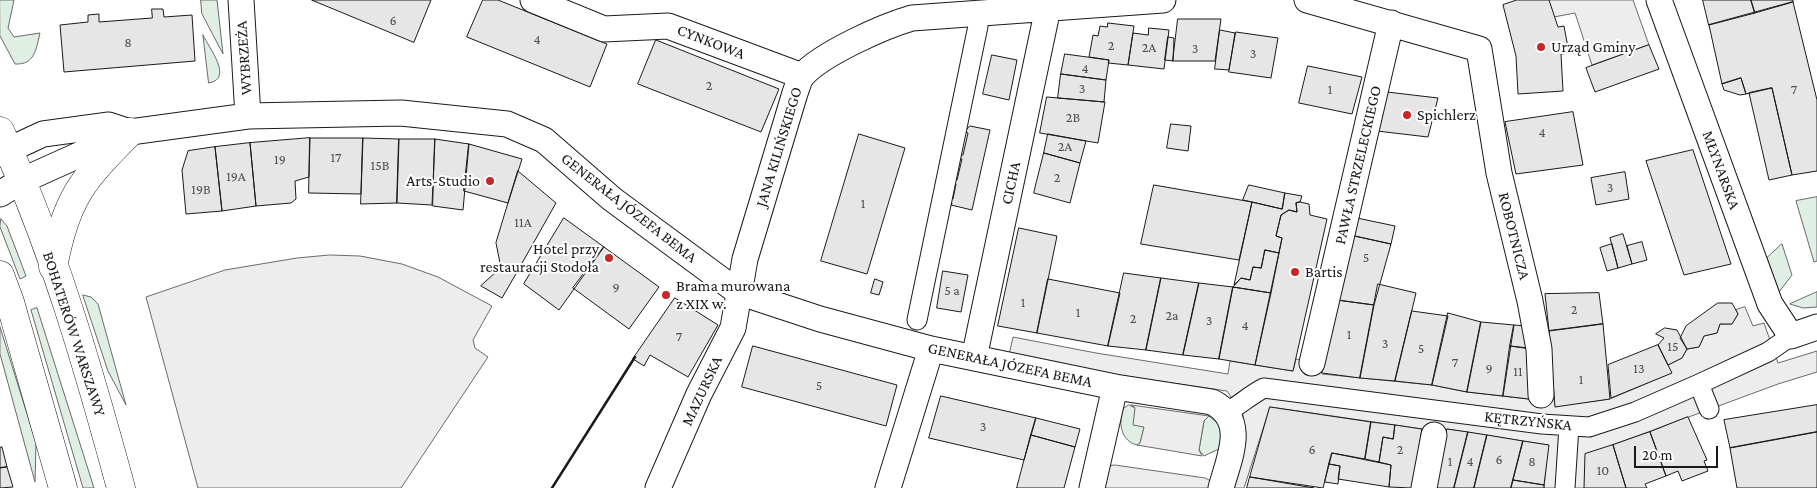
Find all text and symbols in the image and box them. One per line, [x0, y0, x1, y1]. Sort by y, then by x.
house number: 6 [389, 13, 397, 29]
street label: WYBRZEŻA [232, 20, 256, 96]
street label: CYNKOWA [674, 20, 748, 64]
house number: 4 [533, 32, 541, 48]
house number: 8 [124, 35, 132, 51]
place label: Urząd Gminy [1551, 37, 1636, 57]
house number: 2 [1108, 38, 1114, 54]
house number: 2A [1142, 40, 1156, 56]
house number: 3 [1192, 41, 1198, 57]
marker: Urząd Gminy [1535, 41, 1547, 53]
house number: 3 [1250, 46, 1256, 62]
house number: 4 [1081, 61, 1089, 77]
house number: 2 [706, 78, 712, 94]
house number: 3 [1079, 81, 1085, 97]
house number: 1 [1328, 82, 1332, 98]
house number: 7 [1791, 82, 1797, 98]
street label: PAWŁA STRZELECKIEGO [1330, 84, 1386, 246]
street label: JANA KILIŃSKIEGO [752, 85, 806, 209]
place label: Spichlerz [1417, 105, 1476, 125]
marker: Spichlerz [1401, 109, 1413, 121]
house number: 2B [1066, 110, 1080, 126]
house number: 4 [1538, 125, 1546, 141]
street label: MŁYNARSKA [1698, 128, 1744, 212]
house number: 2A [1058, 139, 1072, 155]
street label: GENERAŁA JÓZEFA BEMA [557, 149, 701, 267]
house number: 17 [330, 150, 342, 166]
house number: 19 [274, 152, 286, 168]
house number: 15B [371, 158, 389, 174]
street label: CICHA [997, 160, 1025, 206]
house number: 19A [226, 169, 246, 185]
house number: 2 [1054, 170, 1060, 186]
place label: Arts-Studio [406, 171, 480, 191]
marker: Arts-Studio [484, 175, 496, 187]
house number: 3 [1607, 180, 1613, 196]
house number: 19B [191, 182, 211, 198]
street label: ROBOTNICZA [1494, 190, 1534, 282]
house number: 1 [861, 196, 865, 212]
house number: 11A [514, 215, 532, 231]
place label: Hotel przy restauracji Stodoła [480, 239, 599, 277]
street label: BOHATERÓW WARSZAWY [38, 249, 110, 419]
house number: 5 [1363, 250, 1369, 266]
marker: Hotel przy restauracji Stodoła [603, 252, 615, 264]
place label: Bartis [1305, 262, 1343, 282]
marker: Bartis [1289, 266, 1301, 278]
place label: Brama murowana z XIX w. [676, 276, 790, 314]
house number: 9 [612, 280, 620, 296]
house number: 5 a [944, 283, 960, 299]
marker: Brama murowana z XIX w. [660, 289, 672, 301]
house number: 1 [1021, 295, 1025, 311]
house number: 2 [1571, 302, 1577, 318]
house number: 1 [1076, 305, 1080, 321]
house number: 2a [1165, 308, 1179, 324]
house number: 2 [1130, 311, 1136, 327]
house number: 3 [1206, 313, 1212, 329]
house number: 4 [1241, 318, 1249, 334]
house number: 1 [1347, 327, 1351, 343]
house number: 7 [676, 329, 682, 345]
house number: 3 [1382, 336, 1388, 352]
street label: GENERAŁA JÓZEFA BEMA [926, 338, 1094, 392]
house number: 15 [1667, 339, 1679, 355]
house number: 5 [1418, 341, 1424, 357]
street label: MAZURSKA [677, 353, 727, 429]
house number: 7 [1452, 355, 1458, 371]
house number: 9 [1485, 361, 1493, 377]
house number: 13 [1633, 361, 1645, 377]
house number: 11 [1513, 364, 1523, 380]
house number: 1 [1579, 372, 1583, 388]
house number: 5 [816, 378, 822, 394]
street label: KĘTRZYŃSKA [1483, 407, 1573, 435]
house number: 3 [980, 419, 986, 435]
scale bar [1637, 436, 1721, 468]
house number: 6 [1308, 442, 1316, 458]
house number: 2 [1397, 442, 1403, 458]
text: 20 m [1642, 447, 1673, 463]
house number: 6 [1495, 452, 1503, 468]
house number: 1 [1448, 454, 1452, 470]
house number: 4 [1466, 454, 1474, 470]
house number: 8 [1528, 454, 1536, 470]
house number: 10 [1597, 463, 1609, 479]

